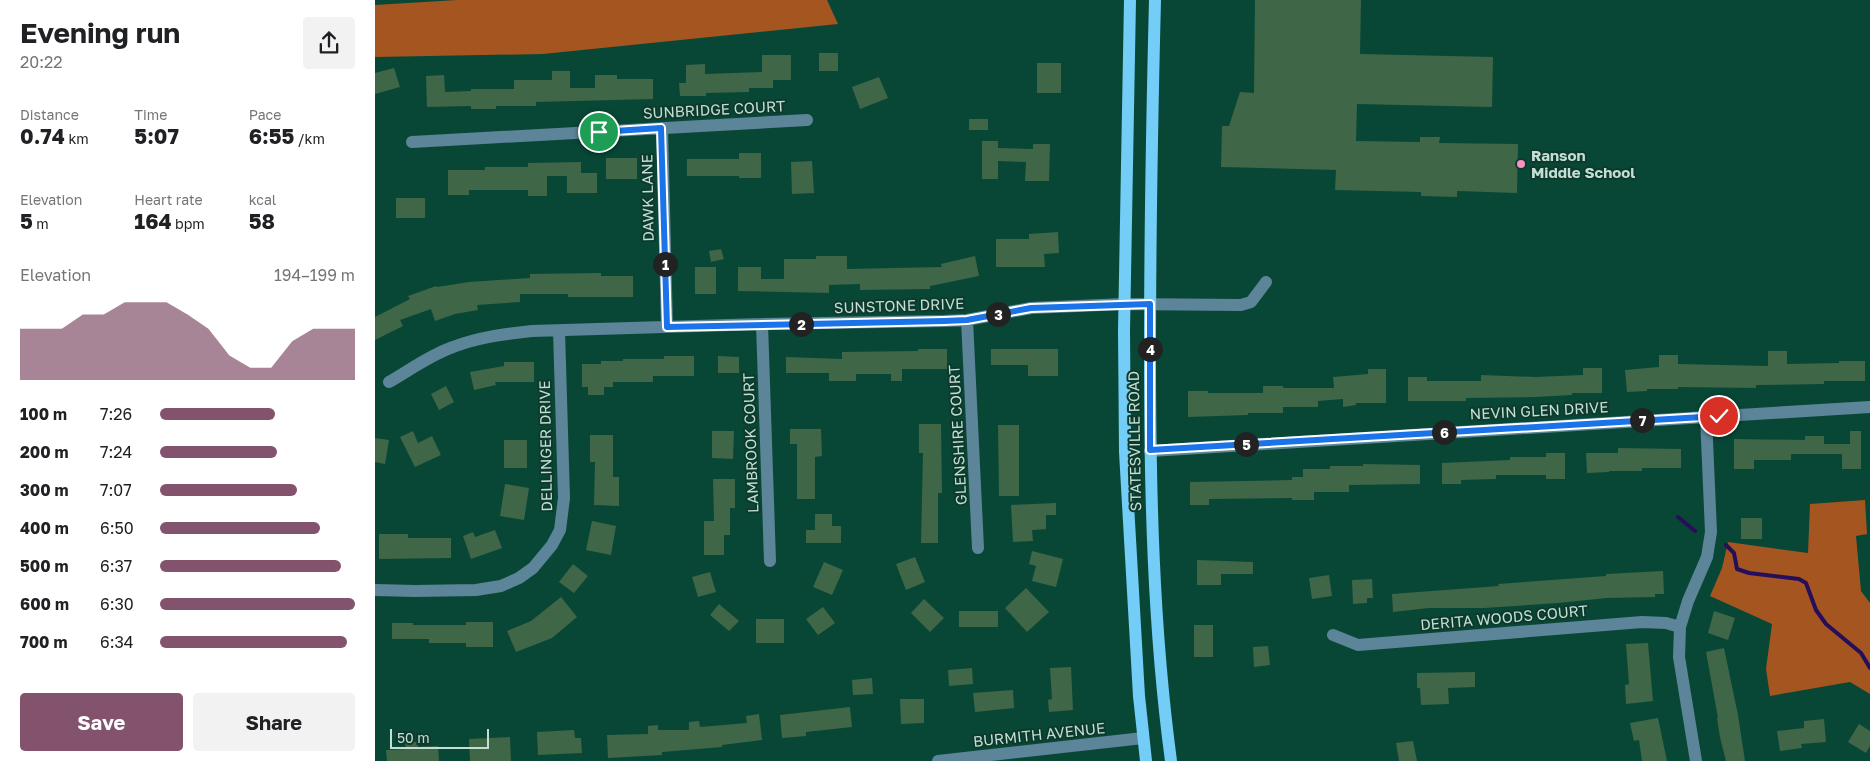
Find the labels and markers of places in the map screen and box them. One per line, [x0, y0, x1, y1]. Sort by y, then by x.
pin [578, 111, 620, 153]
place label: Ranson Middle School [1531, 146, 1635, 181]
marker: Ranson Middle School [1515, 158, 1527, 170]
pin: 1 [653, 252, 677, 276]
pin: 3 [985, 302, 1011, 326]
pin: 2 [789, 312, 813, 336]
pin: 4 [1137, 336, 1163, 362]
pin [1698, 395, 1740, 437]
pin: 7 [1629, 408, 1655, 432]
pin: 6 [1431, 420, 1457, 444]
pin: 5 [1233, 432, 1259, 456]

